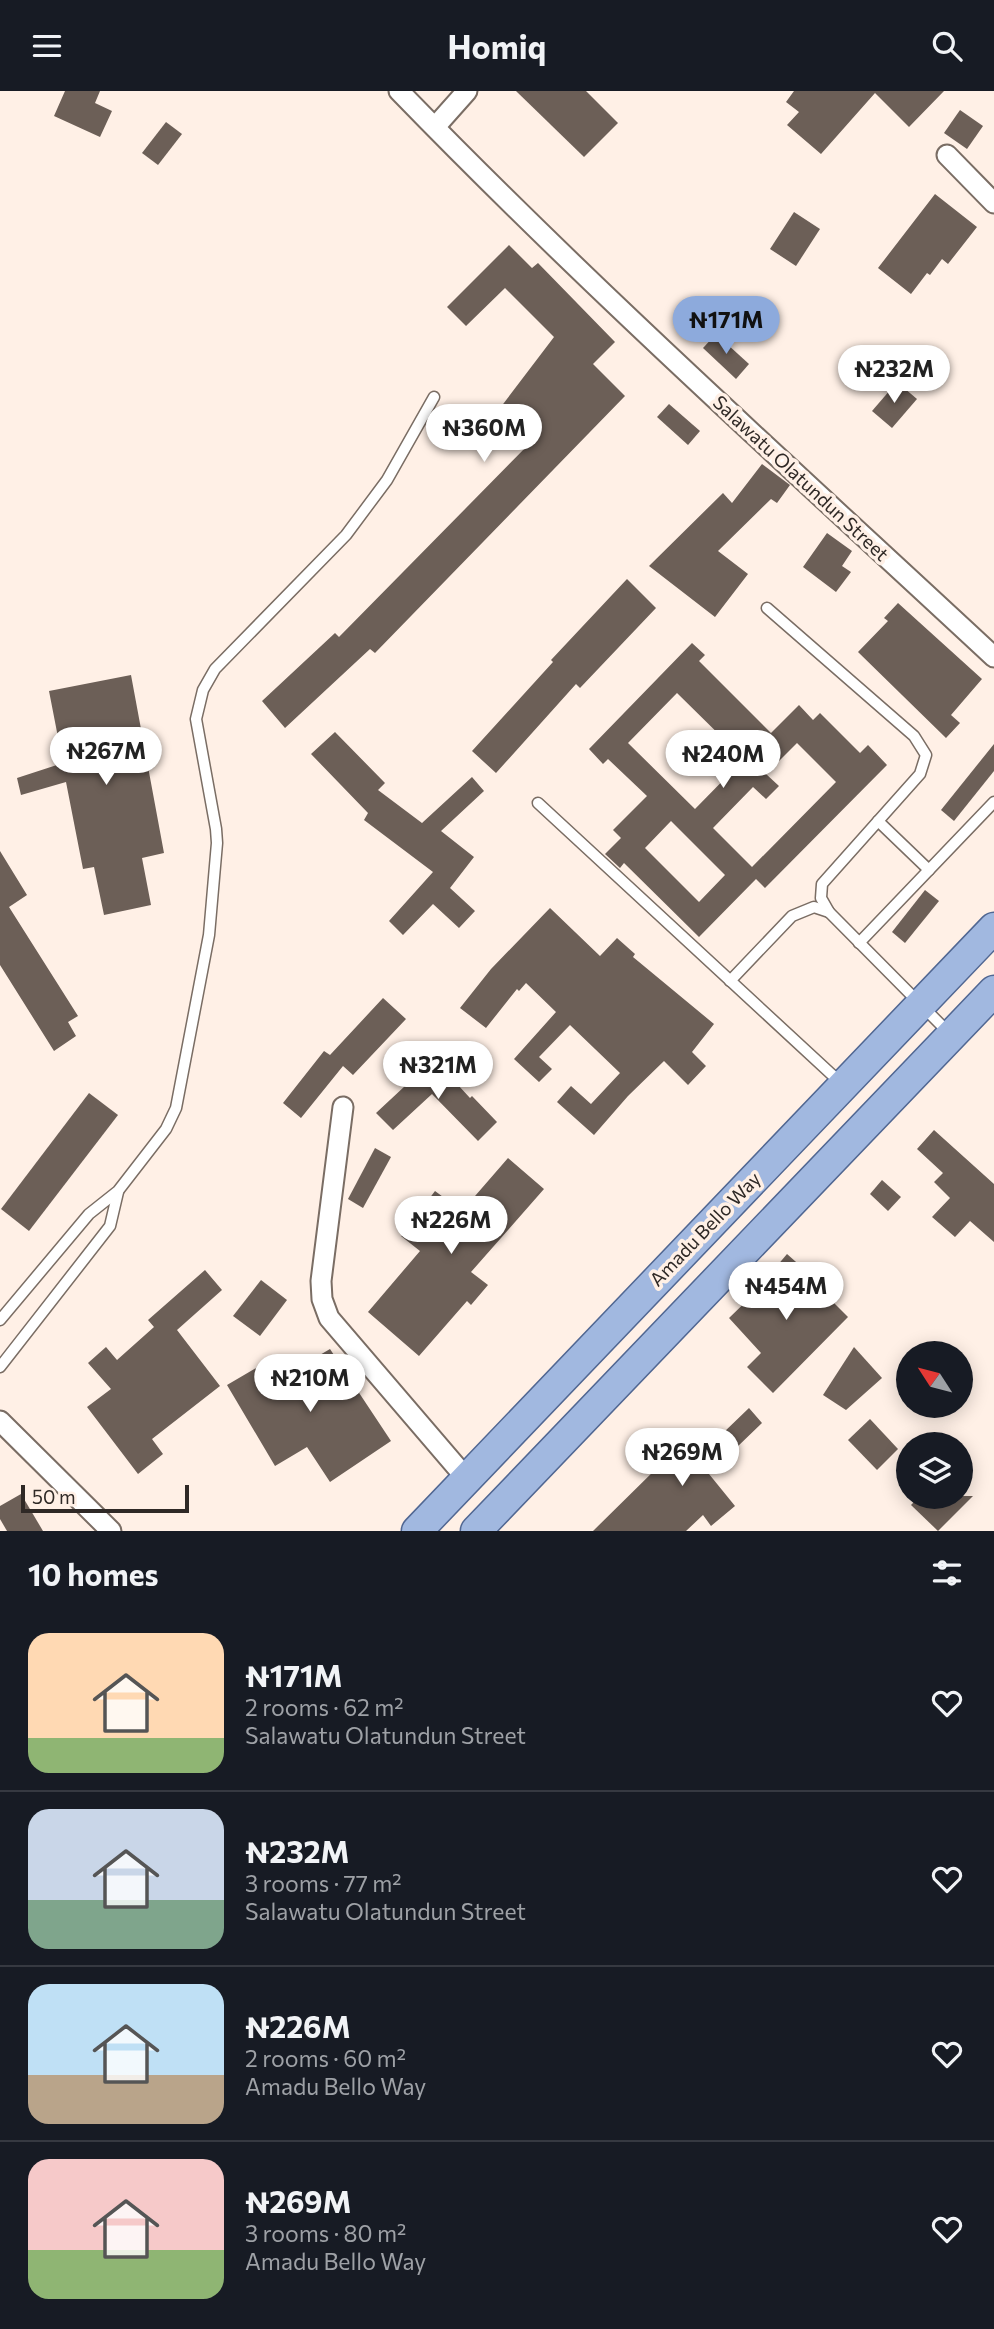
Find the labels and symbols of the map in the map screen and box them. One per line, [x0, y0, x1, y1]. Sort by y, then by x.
pin: ₦171M [677, 296, 775, 356]
pin: ₦232M [845, 345, 943, 405]
street label: Salawatu Olatundun Street [709, 390, 894, 565]
pin: ₦360M [435, 405, 533, 464]
pin: ₦267M [57, 727, 155, 787]
pin: ₦240M [674, 731, 772, 790]
pin: ₦321M [389, 1041, 487, 1101]
street label: Amadu Bello Way [644, 1167, 765, 1290]
pin: ₦226M [402, 1197, 500, 1256]
pin: ₦454M [737, 1263, 835, 1322]
north arrow [896, 1341, 973, 1417]
pin: ₦210M [261, 1355, 359, 1414]
pin: ₦269M [633, 1429, 731, 1488]
scale bar [21, 1482, 189, 1514]

